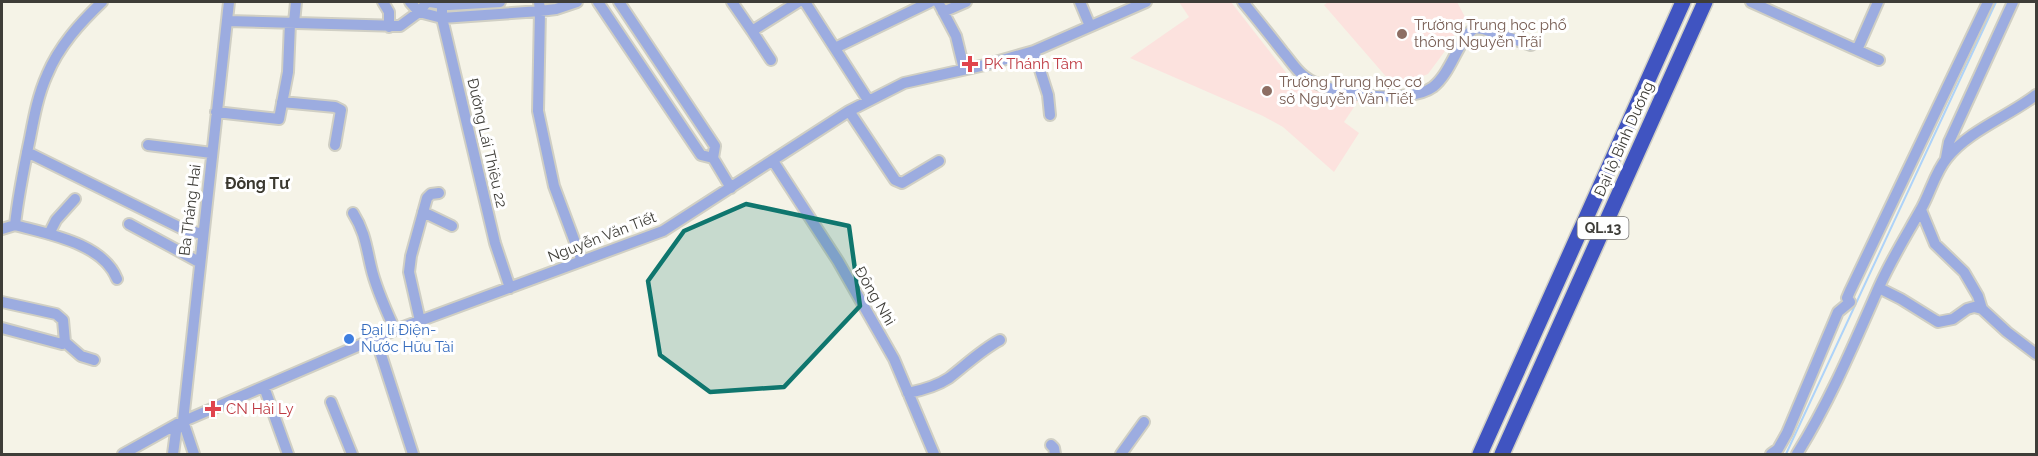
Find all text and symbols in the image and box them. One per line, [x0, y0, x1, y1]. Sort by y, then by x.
place label: Trường Trung học phổ thông Nguyễn Trãi [1414, 16, 1567, 51]
marker: Trường Trung học phổ thông Nguyễn Trãi [1395, 27, 1409, 41]
marker: PK Thánh Tâm [961, 55, 979, 73]
place label: PK Thánh Tâm [984, 55, 1083, 73]
place label: Trường Trung học cơ sở Nguyễn Văn Tiết [1279, 73, 1422, 108]
street label: Đường Lái Thiêu 22 [463, 76, 511, 210]
street label: Đại lộ Bình Dương [1591, 79, 1657, 199]
marker: Trường Trung học cơ sở Nguyễn Văn Tiết [1260, 84, 1274, 98]
street label: Ba Tháng Hai [175, 163, 205, 257]
district label: Đông Tư [225, 174, 290, 193]
street label: Nguyễn Văn Tiết [545, 208, 659, 266]
road number: QL.13 [1578, 217, 1628, 239]
street label: Đông Nhì [851, 263, 899, 329]
place label: Đại lí Điện- Nước Hữu Tài [361, 321, 454, 356]
marker: Đại lí Điện- Nước Hữu Tài [342, 332, 356, 346]
marker: CN Hải Ly [204, 400, 222, 418]
place label: CN Hải Ly [226, 400, 294, 418]

